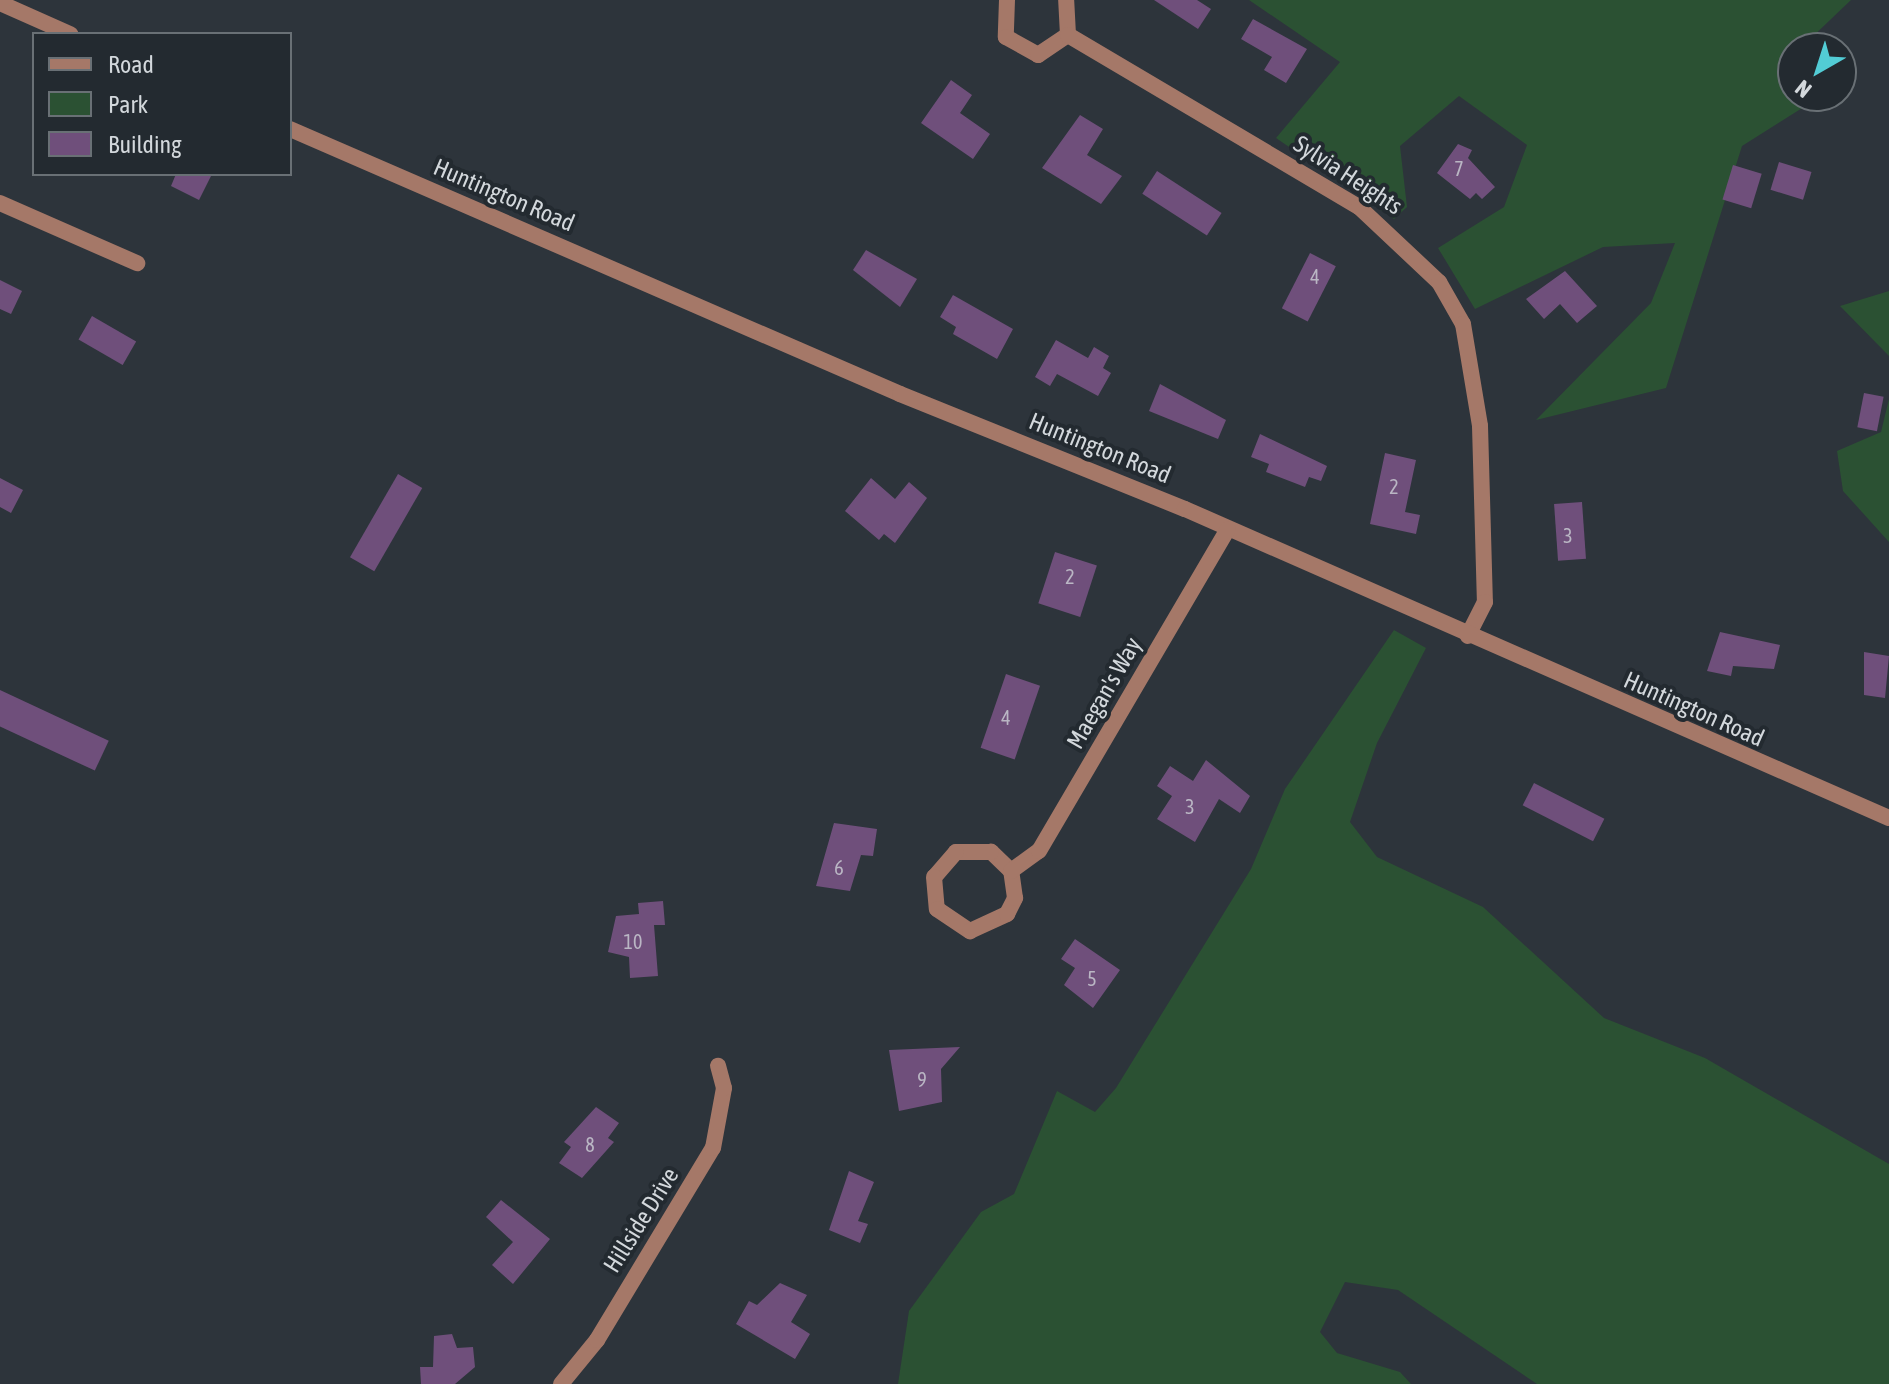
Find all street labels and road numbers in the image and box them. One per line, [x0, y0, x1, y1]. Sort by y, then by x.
street label: Sylvia Heights [1288, 129, 1408, 221]
street label: Huntington Road [429, 152, 579, 238]
street label: Huntington Road [1025, 407, 1175, 489]
street label: Maegan's Way [1061, 632, 1147, 754]
street label: Huntington Road [1620, 665, 1768, 753]
street label: Hillside Drive [597, 1162, 685, 1278]

